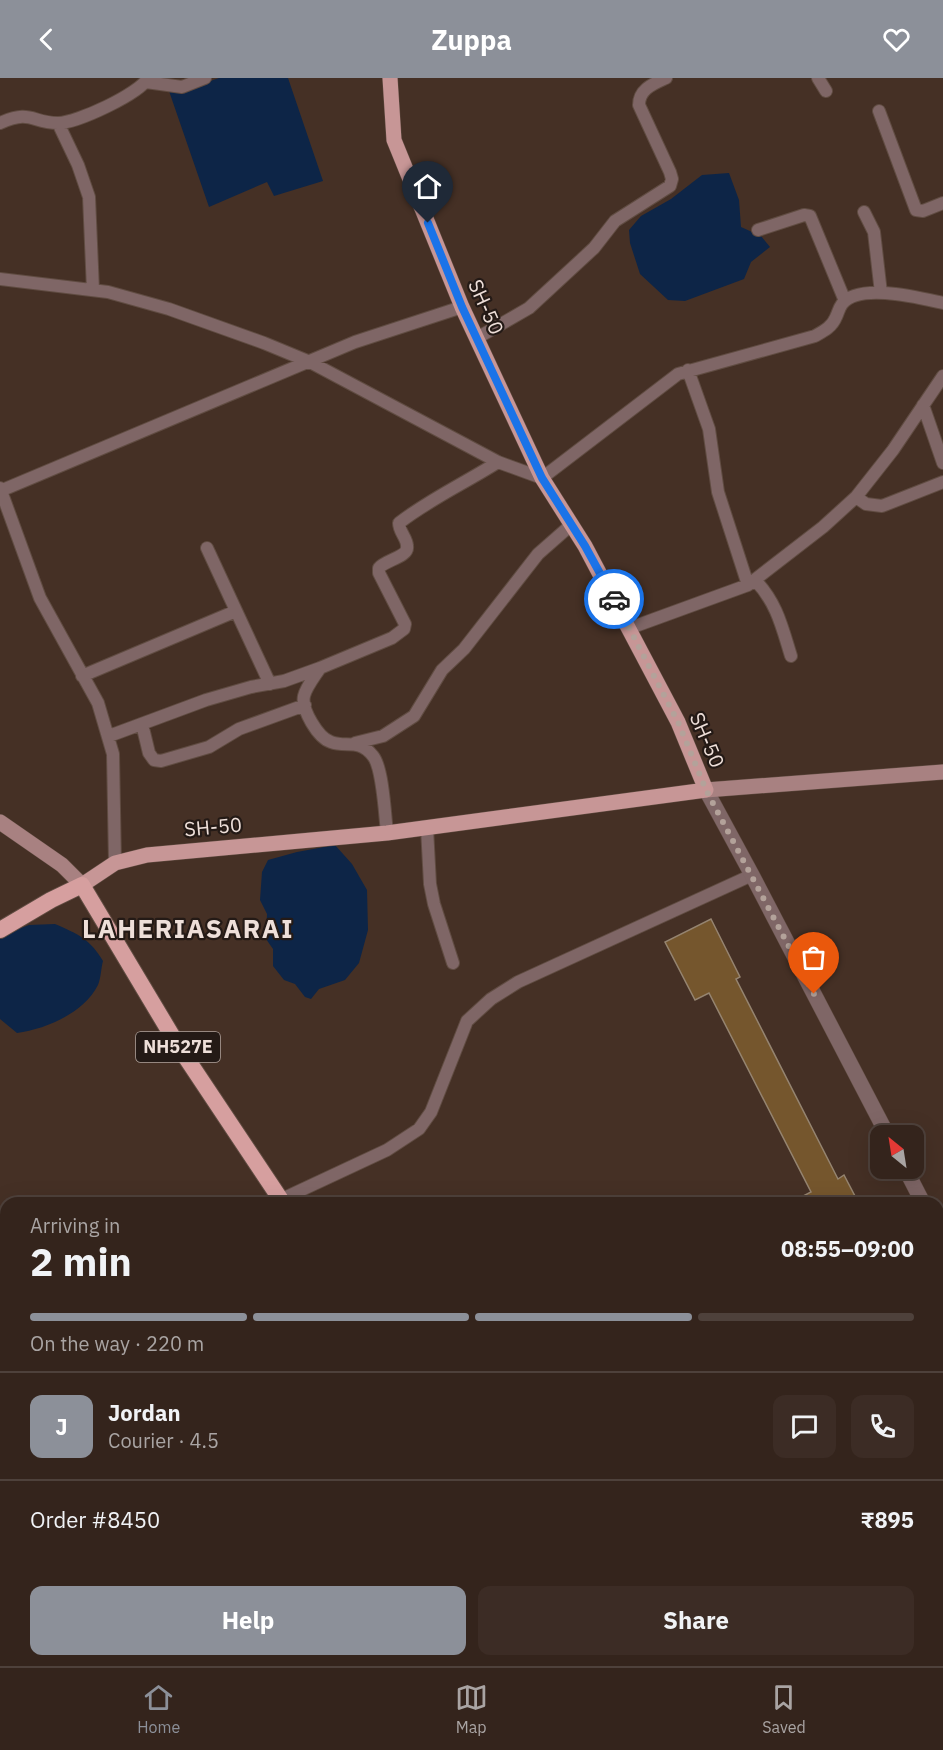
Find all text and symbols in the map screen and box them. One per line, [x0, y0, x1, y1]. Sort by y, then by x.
text: Zuppa [431, 22, 512, 57]
icon: back [30, 23, 63, 56]
icon: heart [880, 23, 913, 56]
pin [402, 161, 453, 223]
icon: home [411, 170, 444, 203]
street label: SH-50 [462, 275, 511, 339]
courier [584, 569, 644, 629]
icon: car [598, 583, 631, 616]
street label: SH-50 [684, 708, 731, 772]
street label: SH-50 [183, 811, 243, 842]
district label: LAHERIASARAI [82, 911, 294, 945]
pin [788, 932, 839, 994]
icon: bag [797, 941, 830, 974]
road number: NH527E [136, 1032, 220, 1062]
north arrow [870, 1125, 924, 1179]
map controls [870, 1125, 924, 1179]
text: Arriving in [30, 1212, 120, 1239]
text: 08:55–09:00 [781, 1234, 914, 1263]
text: 2 min [30, 1236, 132, 1287]
text: On the way · 220 m [30, 1330, 204, 1357]
button: chat [773, 1395, 836, 1458]
button: phone [851, 1395, 914, 1458]
text: Jordan [108, 1398, 181, 1427]
text: J [55, 1412, 68, 1441]
text: Courier · 4.5 [108, 1427, 219, 1454]
text: Order #8450 [30, 1505, 160, 1534]
text: ₹895 [861, 1505, 914, 1534]
button: Help [30, 1586, 466, 1655]
button: Share [478, 1586, 914, 1655]
tab: Home [137, 1681, 180, 1737]
tab: Map [455, 1681, 488, 1737]
tab: Saved [762, 1681, 806, 1737]

